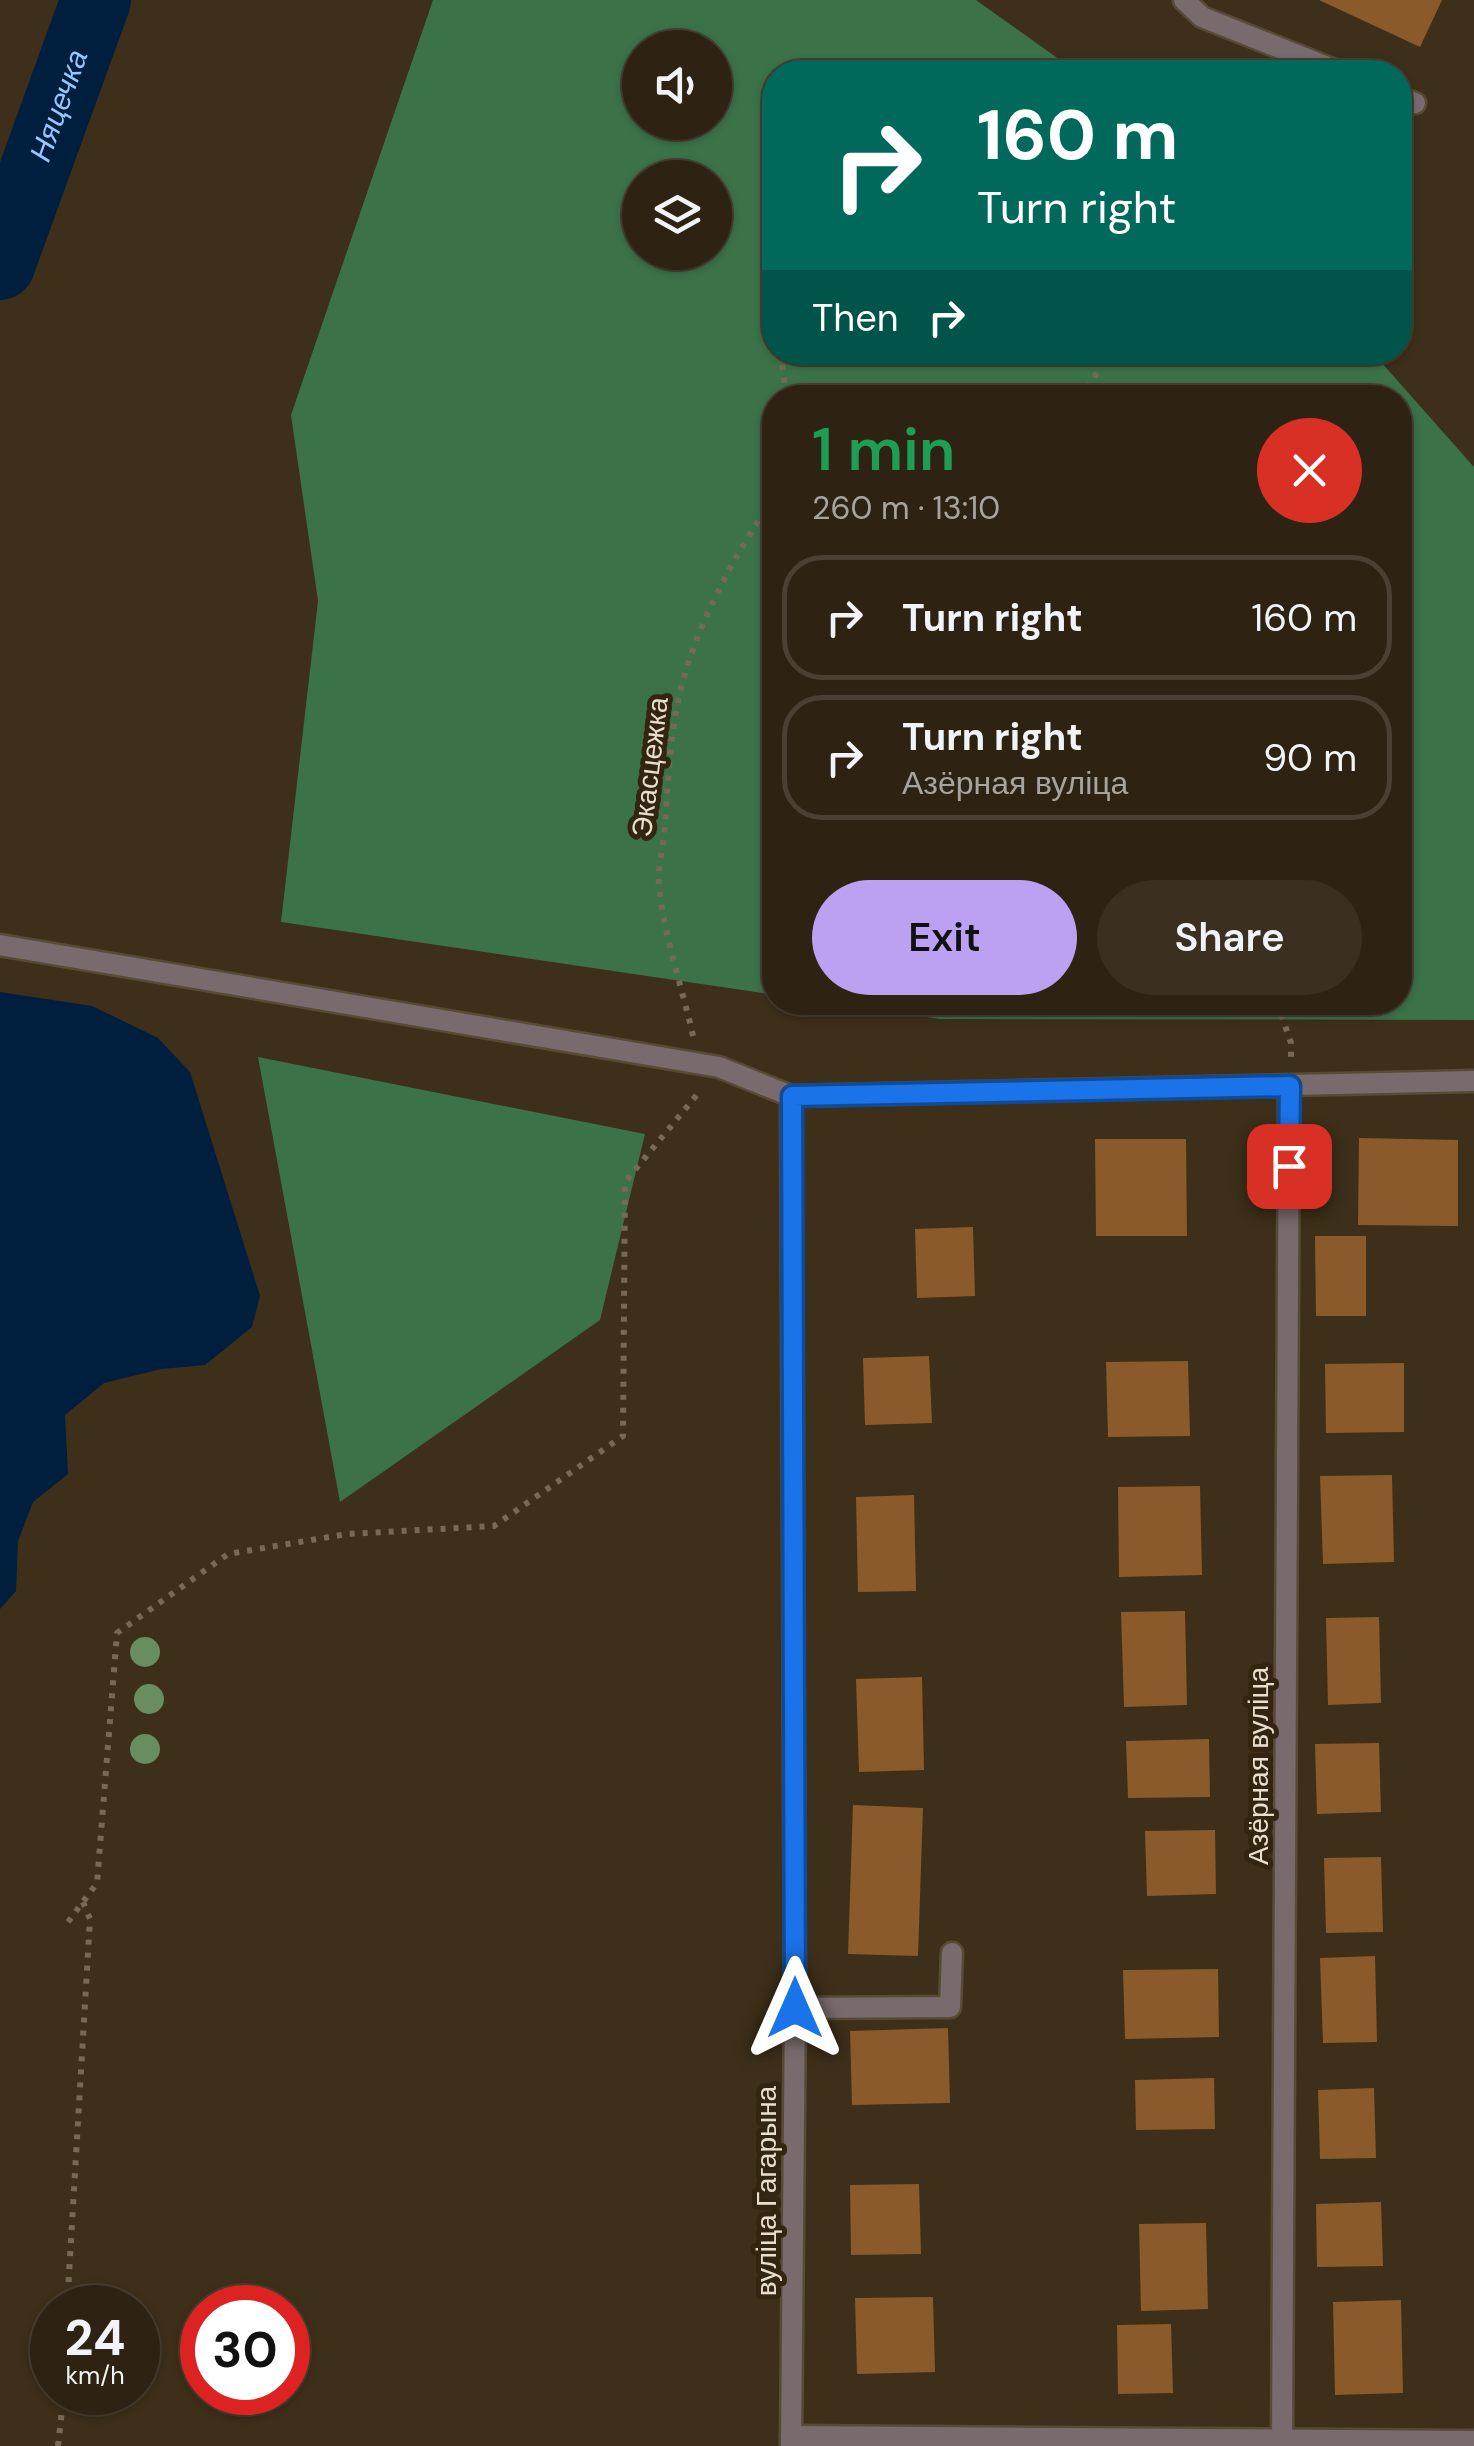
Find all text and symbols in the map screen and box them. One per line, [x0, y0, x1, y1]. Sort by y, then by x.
map controls [622, 30, 732, 270]
button: sound [622, 30, 732, 140]
water label: Няцечка [20, 44, 96, 166]
text: 160 m [977, 90, 1178, 181]
icon: right [812, 100, 942, 230]
button: layers [622, 160, 732, 270]
text: Turn right [977, 178, 1176, 237]
icon: right [919, 290, 974, 345]
text: Then [812, 293, 899, 343]
text: 1 min [812, 410, 955, 489]
button: close [1257, 418, 1362, 523]
text: 260 m · 13:10 [812, 487, 1000, 529]
icon: right [817, 590, 872, 645]
text: Turn right [902, 593, 1083, 643]
text: 160 m [1251, 593, 1357, 643]
street label: Экасцежка [623, 694, 677, 839]
text: Turn right [902, 712, 1083, 762]
icon: right [817, 730, 872, 785]
text: 90 m [1263, 733, 1357, 783]
text: Азёрная вуліца [902, 762, 1128, 804]
button: Exit [812, 880, 1077, 995]
button: Share [1097, 880, 1362, 995]
pin [1247, 1124, 1332, 1209]
icon: arrive [1262, 1139, 1317, 1194]
street label: Азёрная вуліца [1240, 1667, 1277, 1865]
position arrow [743, 1956, 847, 2060]
street label: вуліца Гагарына [748, 2085, 785, 2296]
speed limit sign: 30 [180, 2285, 310, 2415]
text: 24 [65, 2305, 126, 2371]
text: km/h [65, 2359, 125, 2392]

